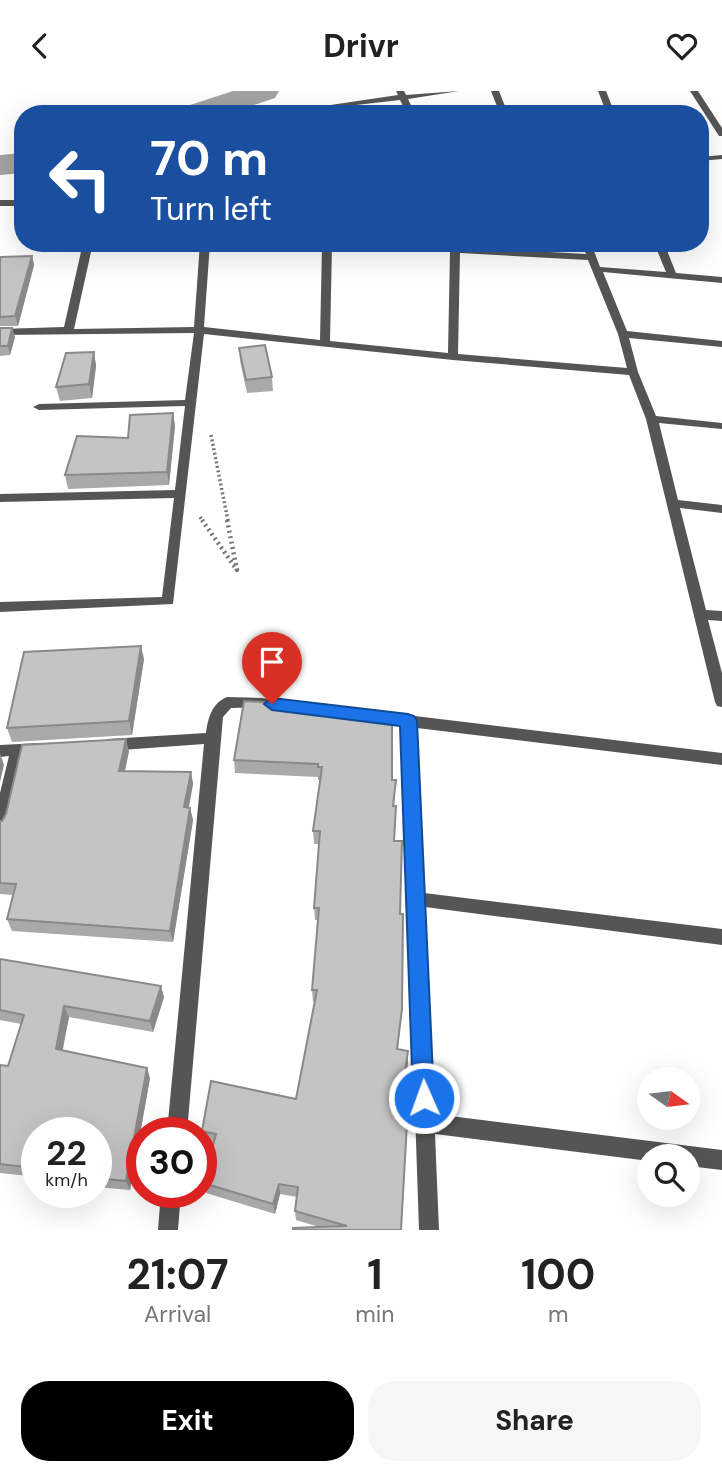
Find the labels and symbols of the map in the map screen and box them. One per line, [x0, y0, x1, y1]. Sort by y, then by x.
pin [242, 632, 302, 704]
position arrow [387, 1061, 461, 1135]
north arrow [637, 1067, 700, 1131]
speed limit sign: 30 [126, 1117, 217, 1208]

